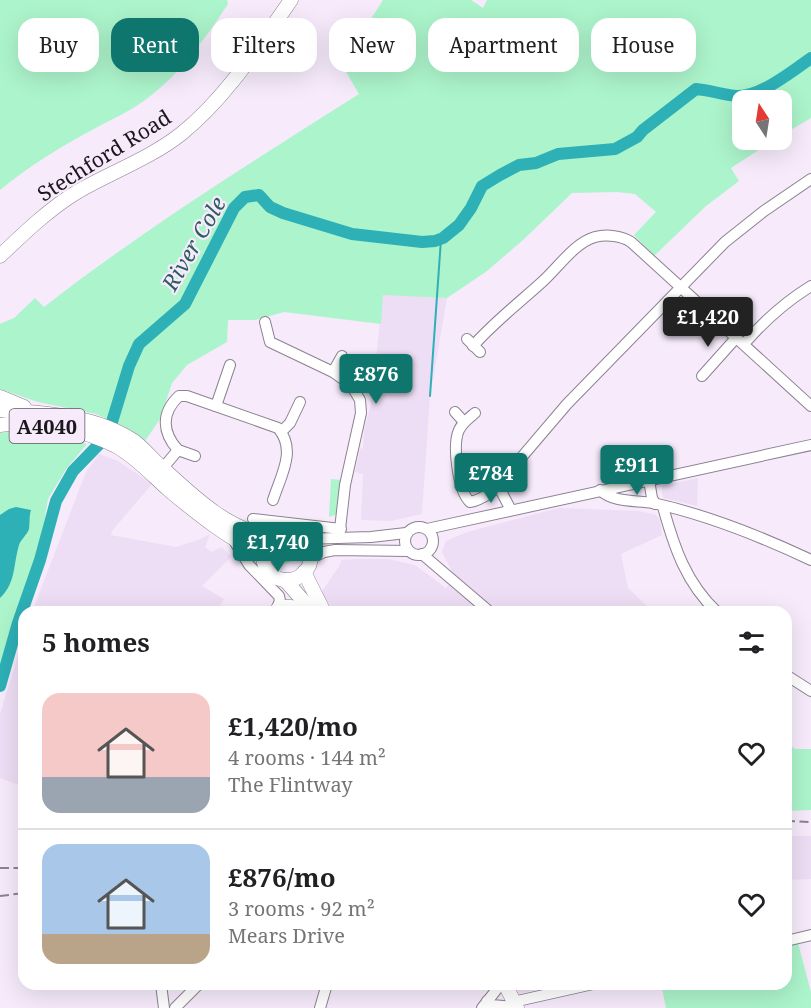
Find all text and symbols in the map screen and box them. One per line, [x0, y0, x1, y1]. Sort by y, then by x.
chip: Buy [18, 18, 99, 72]
chip: Rent [111, 18, 199, 72]
chip: Filters [211, 18, 317, 72]
chip: New [329, 18, 416, 72]
chip: Apartment [428, 18, 579, 72]
chip: House [591, 18, 696, 72]
north arrow [732, 90, 792, 150]
map controls [732, 90, 792, 150]
street label: Stechford Road [32, 103, 176, 207]
water label: River Cole [154, 190, 232, 296]
pin: £1,420 [659, 297, 757, 348]
text: £1,420 [677, 303, 739, 330]
pin: £876 [340, 354, 412, 405]
text: £876 [353, 360, 399, 387]
road number: A4040 [9, 409, 84, 443]
pin: £911 [601, 445, 673, 496]
text: £911 [614, 451, 660, 478]
pin: £784 [455, 453, 527, 504]
text: £784 [468, 459, 514, 486]
pin: £1,740 [229, 522, 327, 573]
text: £1,740 [247, 528, 309, 555]
text: 5 homes [42, 624, 150, 660]
icon: filters [735, 626, 768, 659]
text: £1,420/mo [228, 708, 358, 744]
icon: home [90, 717, 162, 789]
icon: heart [735, 737, 768, 770]
text: 4 rooms · 144 m² [228, 744, 386, 771]
text: The Flintway [228, 771, 353, 798]
text: £876/mo [228, 859, 336, 895]
icon: home [90, 868, 162, 940]
icon: heart [735, 888, 768, 921]
text: 3 rooms · 92 m² [228, 895, 375, 922]
text: Mears Drive [228, 922, 345, 949]

